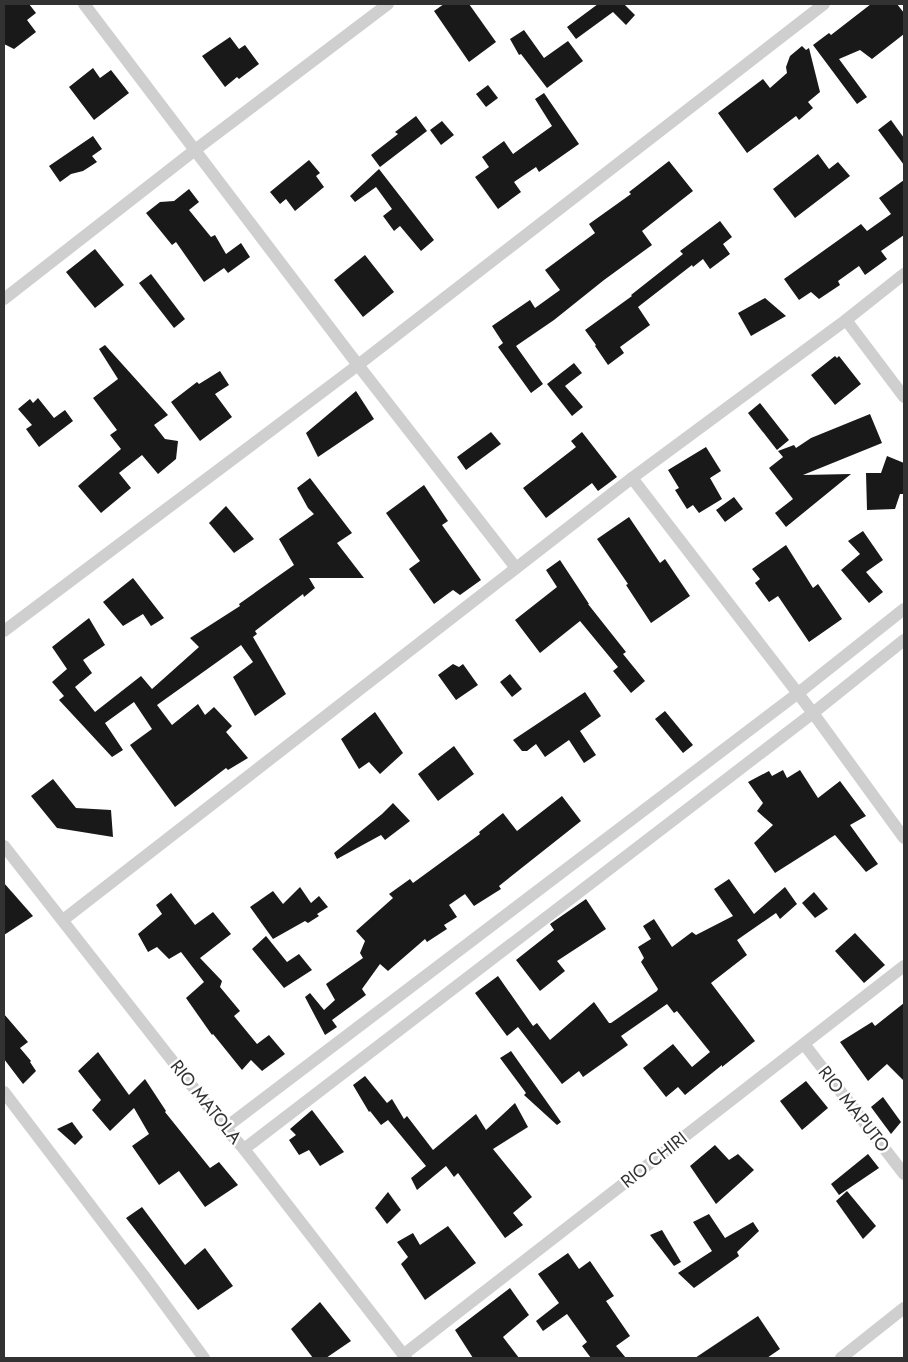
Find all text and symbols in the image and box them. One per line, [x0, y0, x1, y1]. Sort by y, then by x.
street label: RIO MATOLA [164, 1054, 248, 1150]
street label: RIO MAPUTO [812, 1060, 896, 1158]
street label: RIO CHIRI [615, 1126, 693, 1194]

